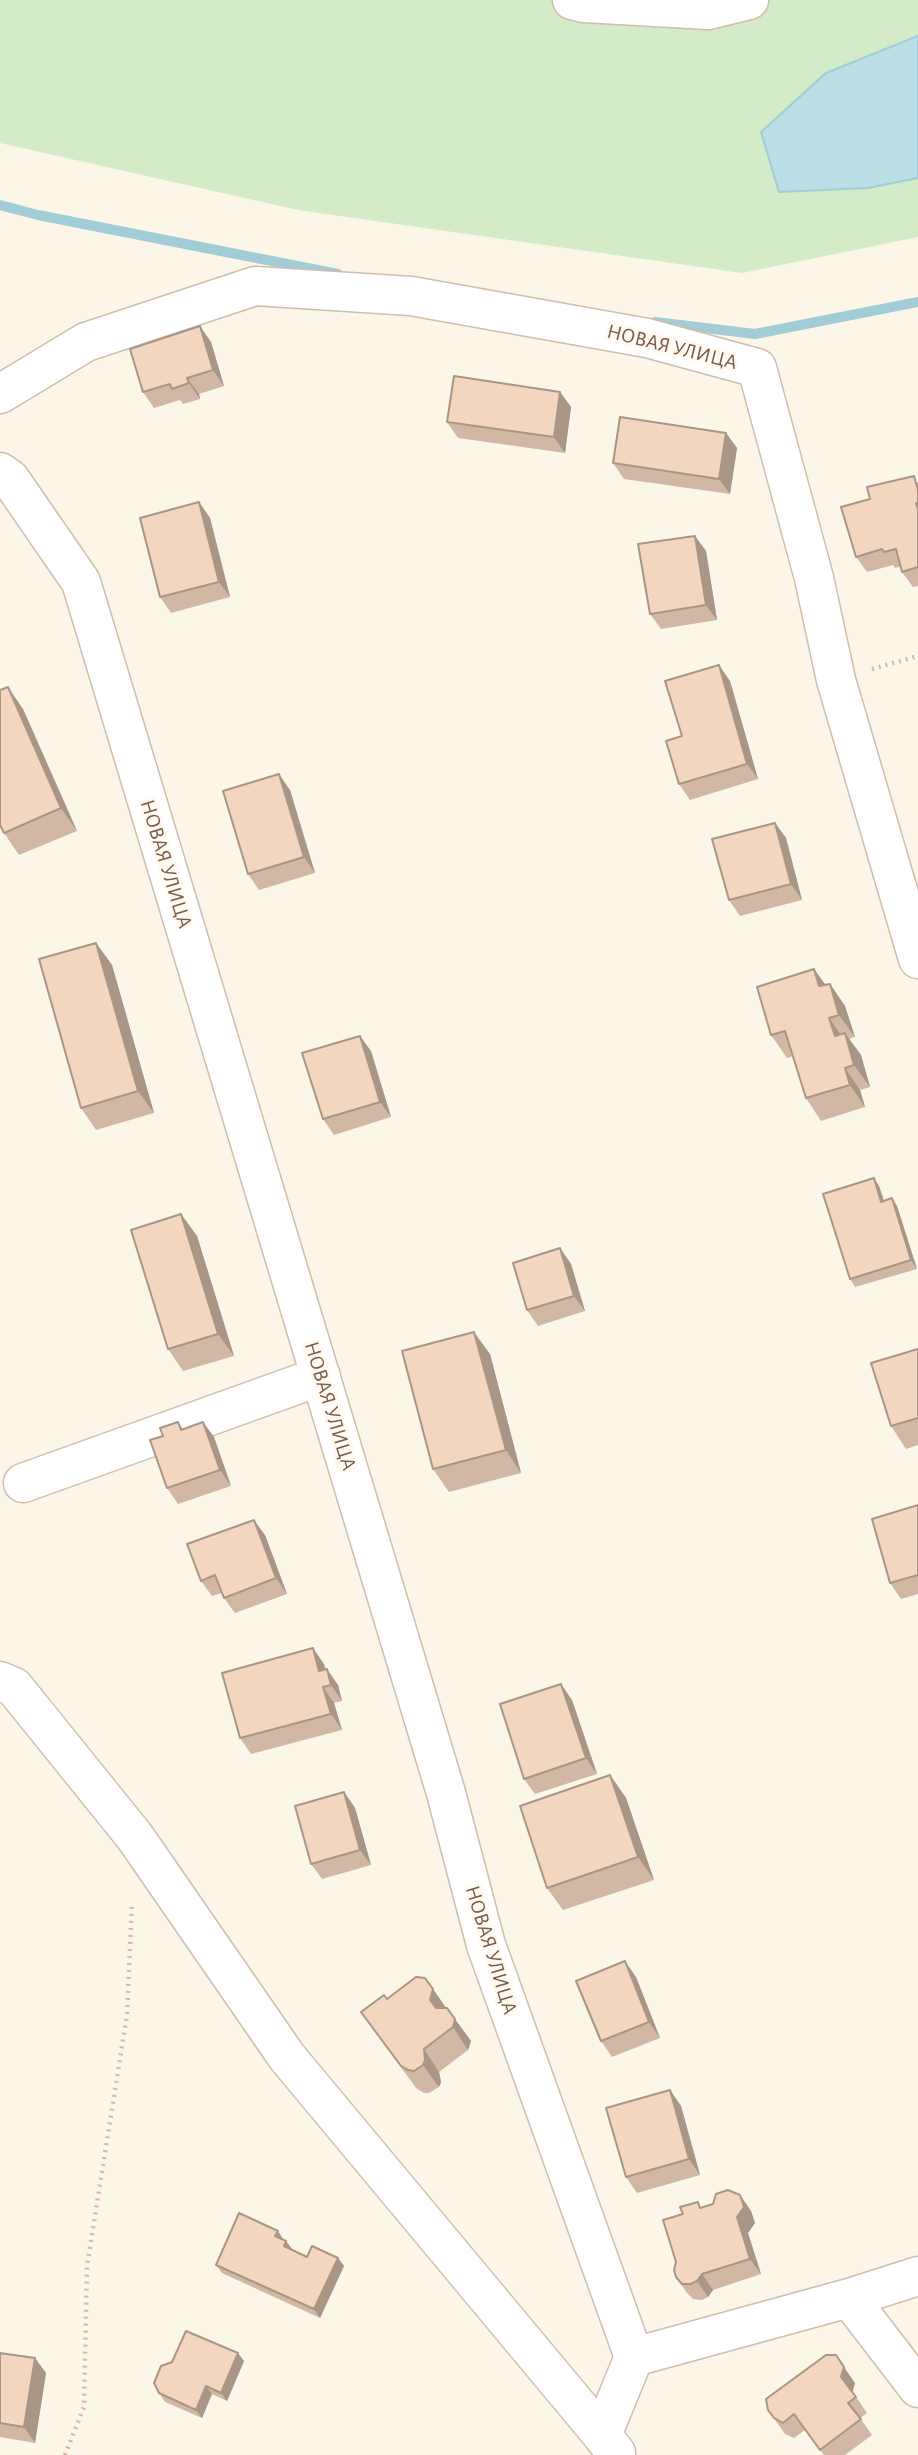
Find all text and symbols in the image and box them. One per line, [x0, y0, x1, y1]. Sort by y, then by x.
street label: НОВАЯ УЛИЦА [604, 319, 740, 375]
street label: НОВАЯ УЛИЦА [134, 796, 198, 932]
street label: НОВАЯ УЛИЦА [298, 1338, 362, 1474]
street label: НОВАЯ УЛИЦА [459, 1882, 523, 2018]

